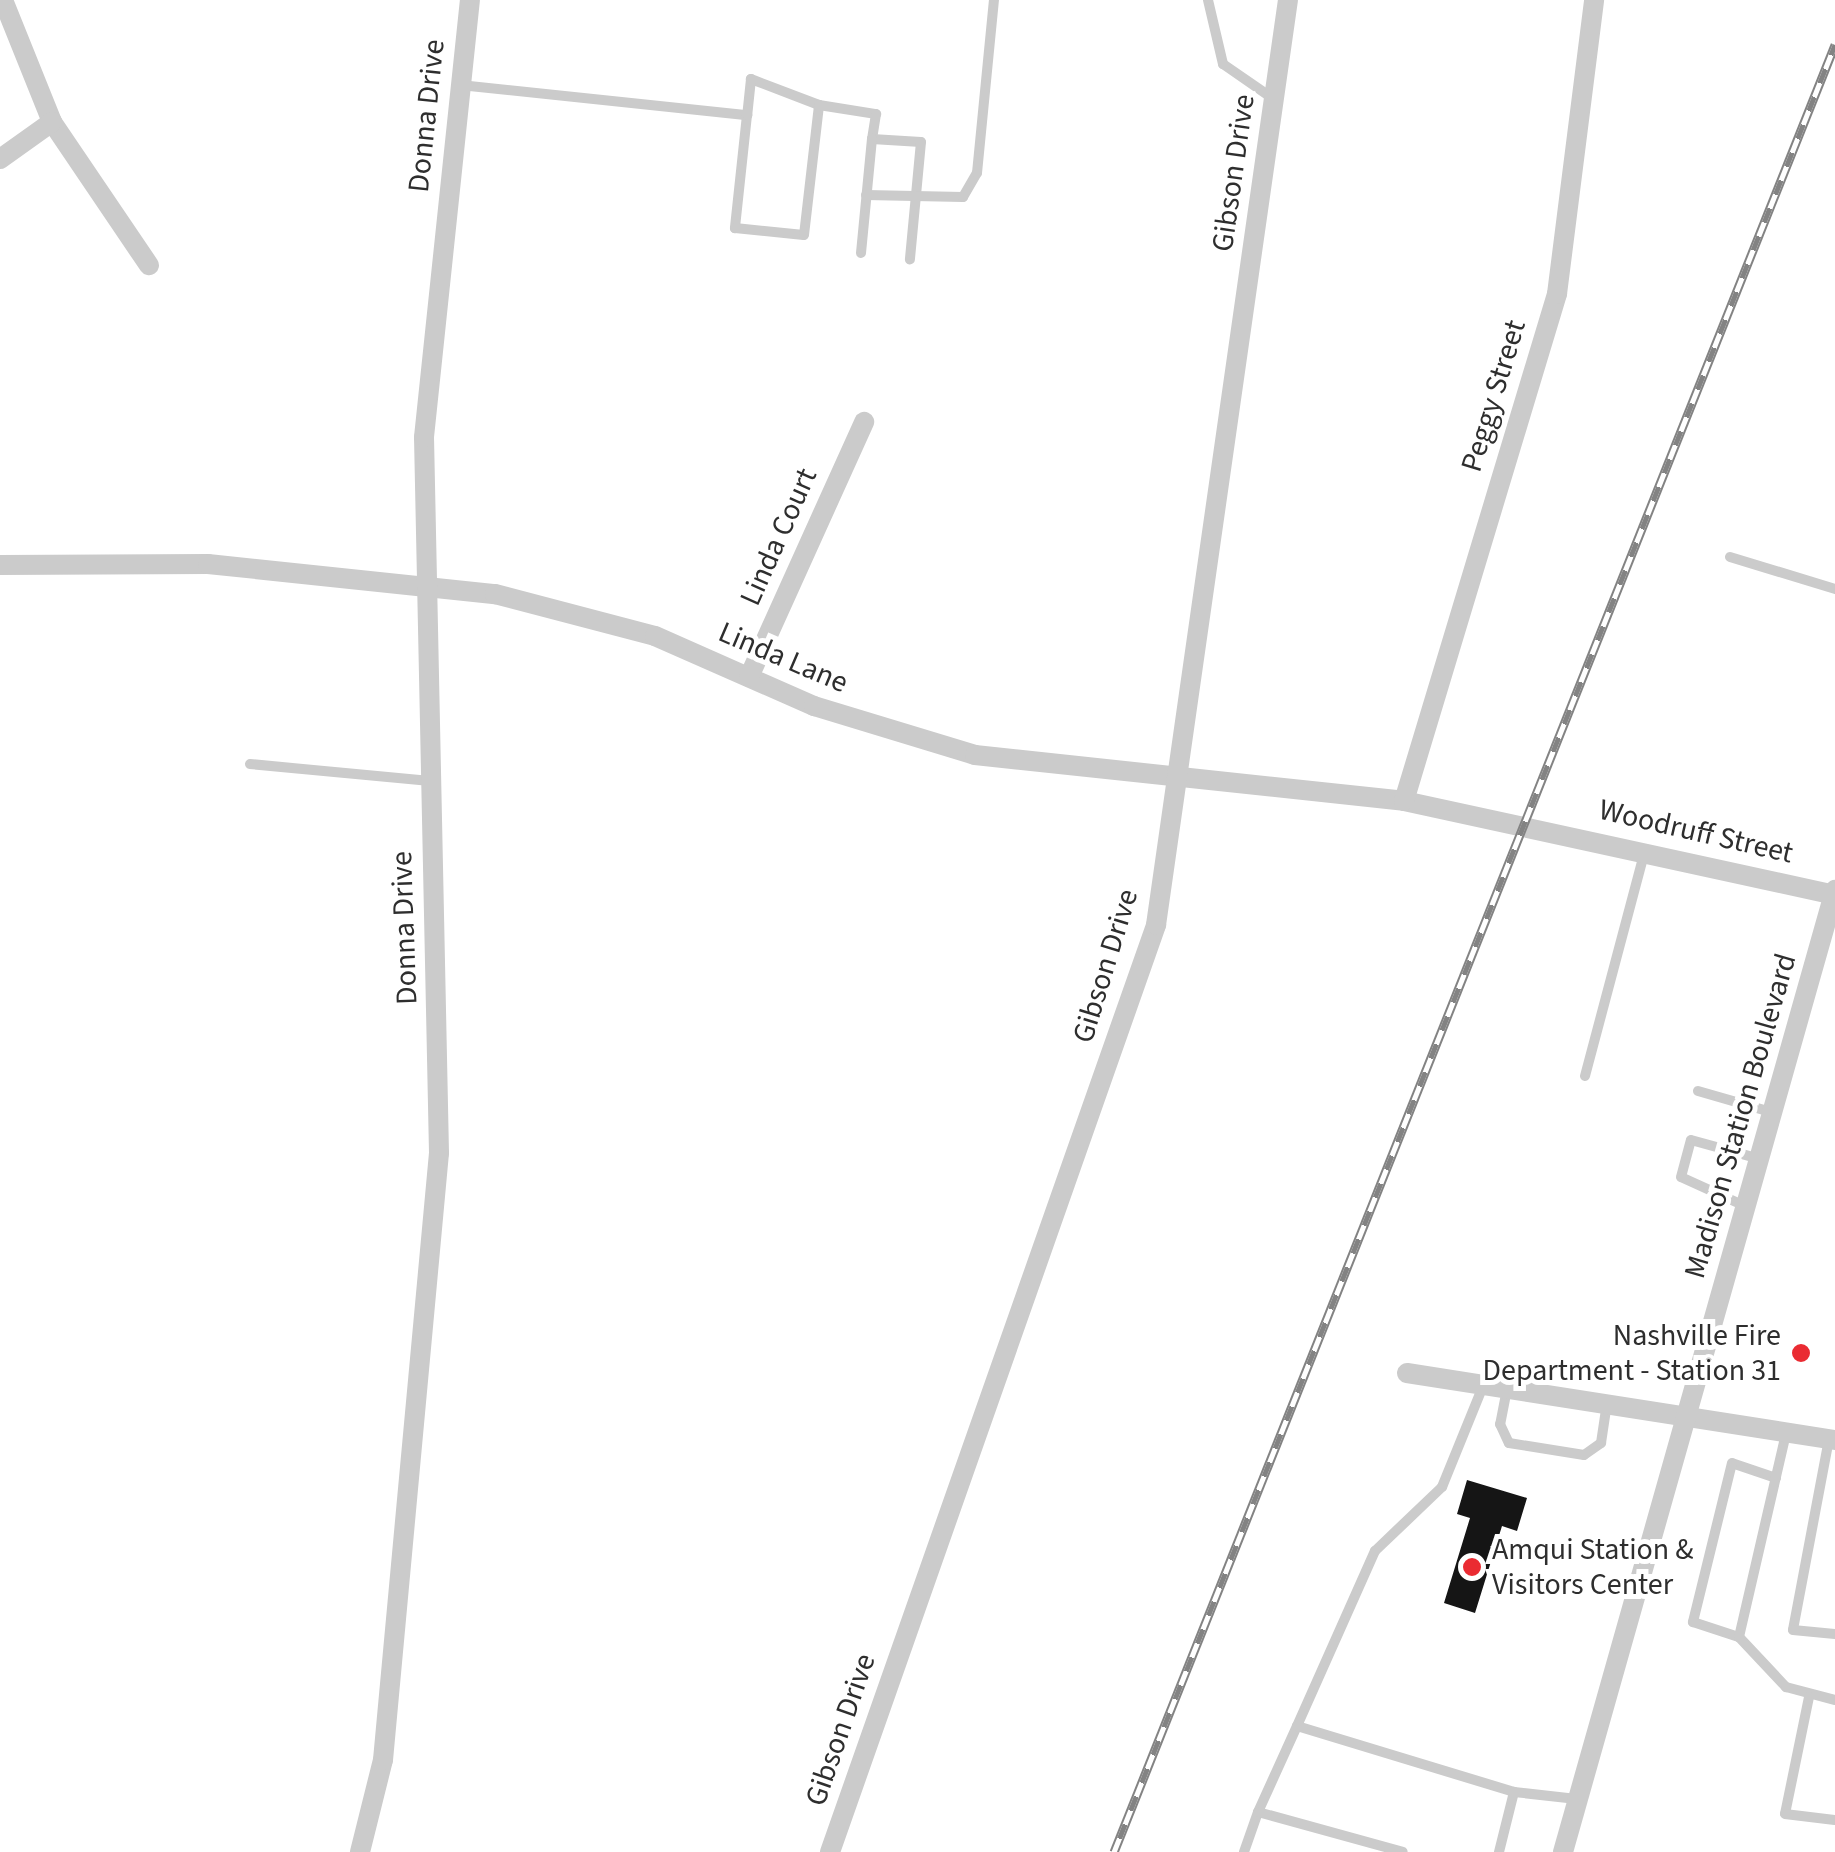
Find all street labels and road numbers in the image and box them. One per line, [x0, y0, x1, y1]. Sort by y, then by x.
street label: Donna Drive [401, 38, 453, 194]
street label: Gibson Drive [1205, 92, 1263, 254]
street label: Peggy Street [1454, 316, 1534, 476]
street label: Linda Court [733, 463, 825, 611]
street label: Linda Lane [713, 615, 853, 701]
street label: Woodruff Street [1596, 792, 1796, 872]
street label: Donna Drive [384, 851, 426, 1005]
street label: Gibson Drive [1066, 885, 1146, 1047]
street label: Madison Station Boulevard [1677, 949, 1805, 1283]
street label: Gibson Drive [798, 1649, 884, 1811]

